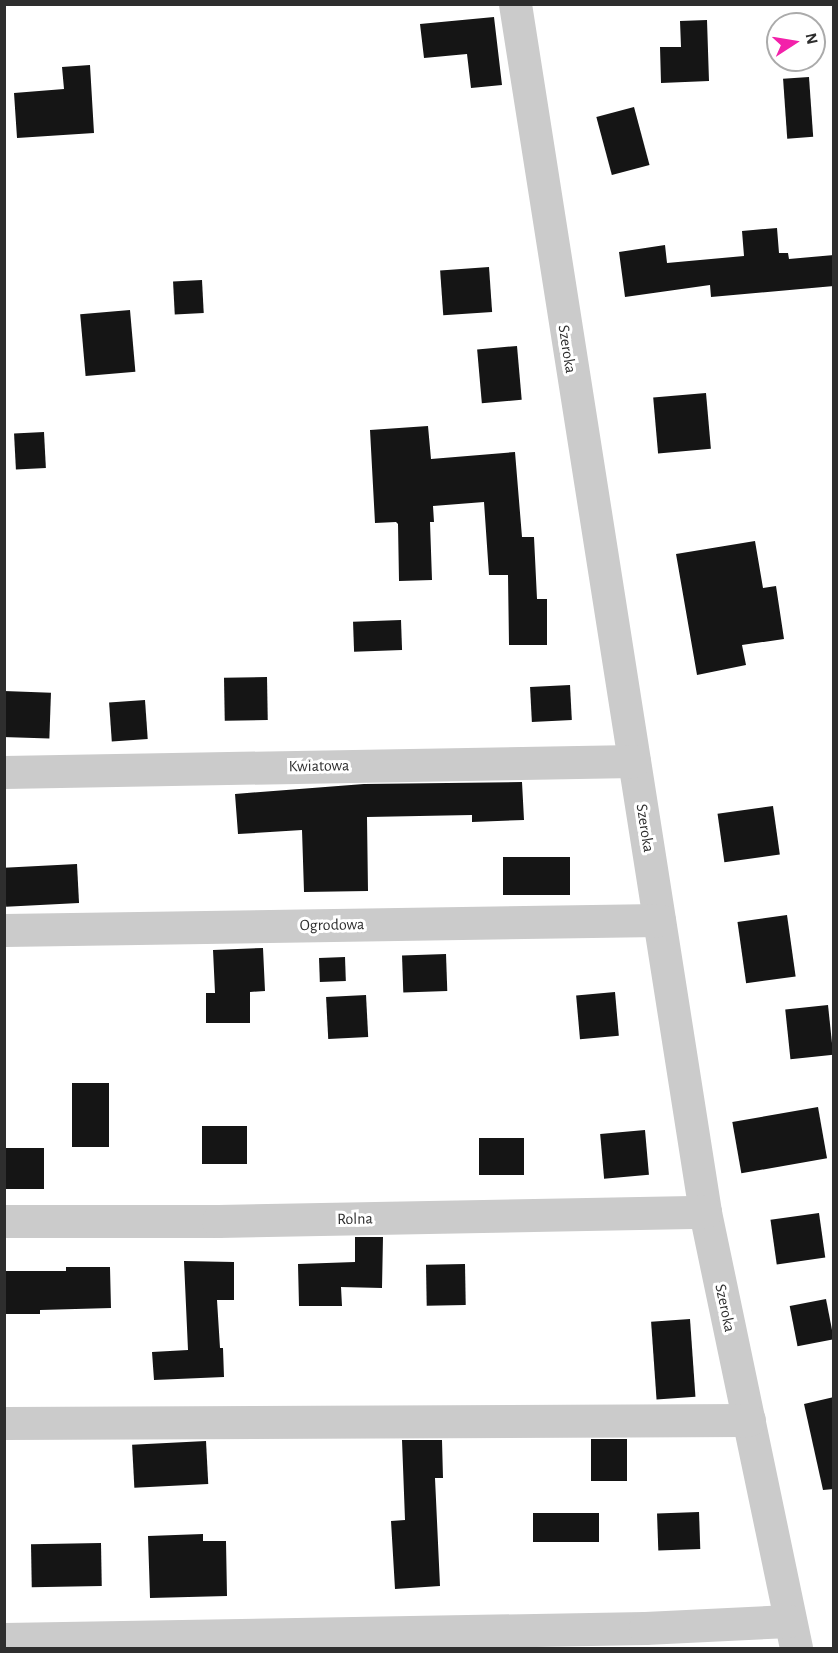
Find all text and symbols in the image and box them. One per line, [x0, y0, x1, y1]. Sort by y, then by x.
north arrow [766, 12, 826, 72]
text: N [803, 32, 821, 46]
street label: Szeroka [554, 323, 580, 375]
street label: Kwiatowa [288, 756, 350, 776]
street label: Szeroka [632, 802, 658, 854]
street label: Ogrodowa [299, 915, 365, 935]
street label: Rolna [337, 1209, 373, 1229]
street label: Szeroka [711, 1282, 739, 1334]

